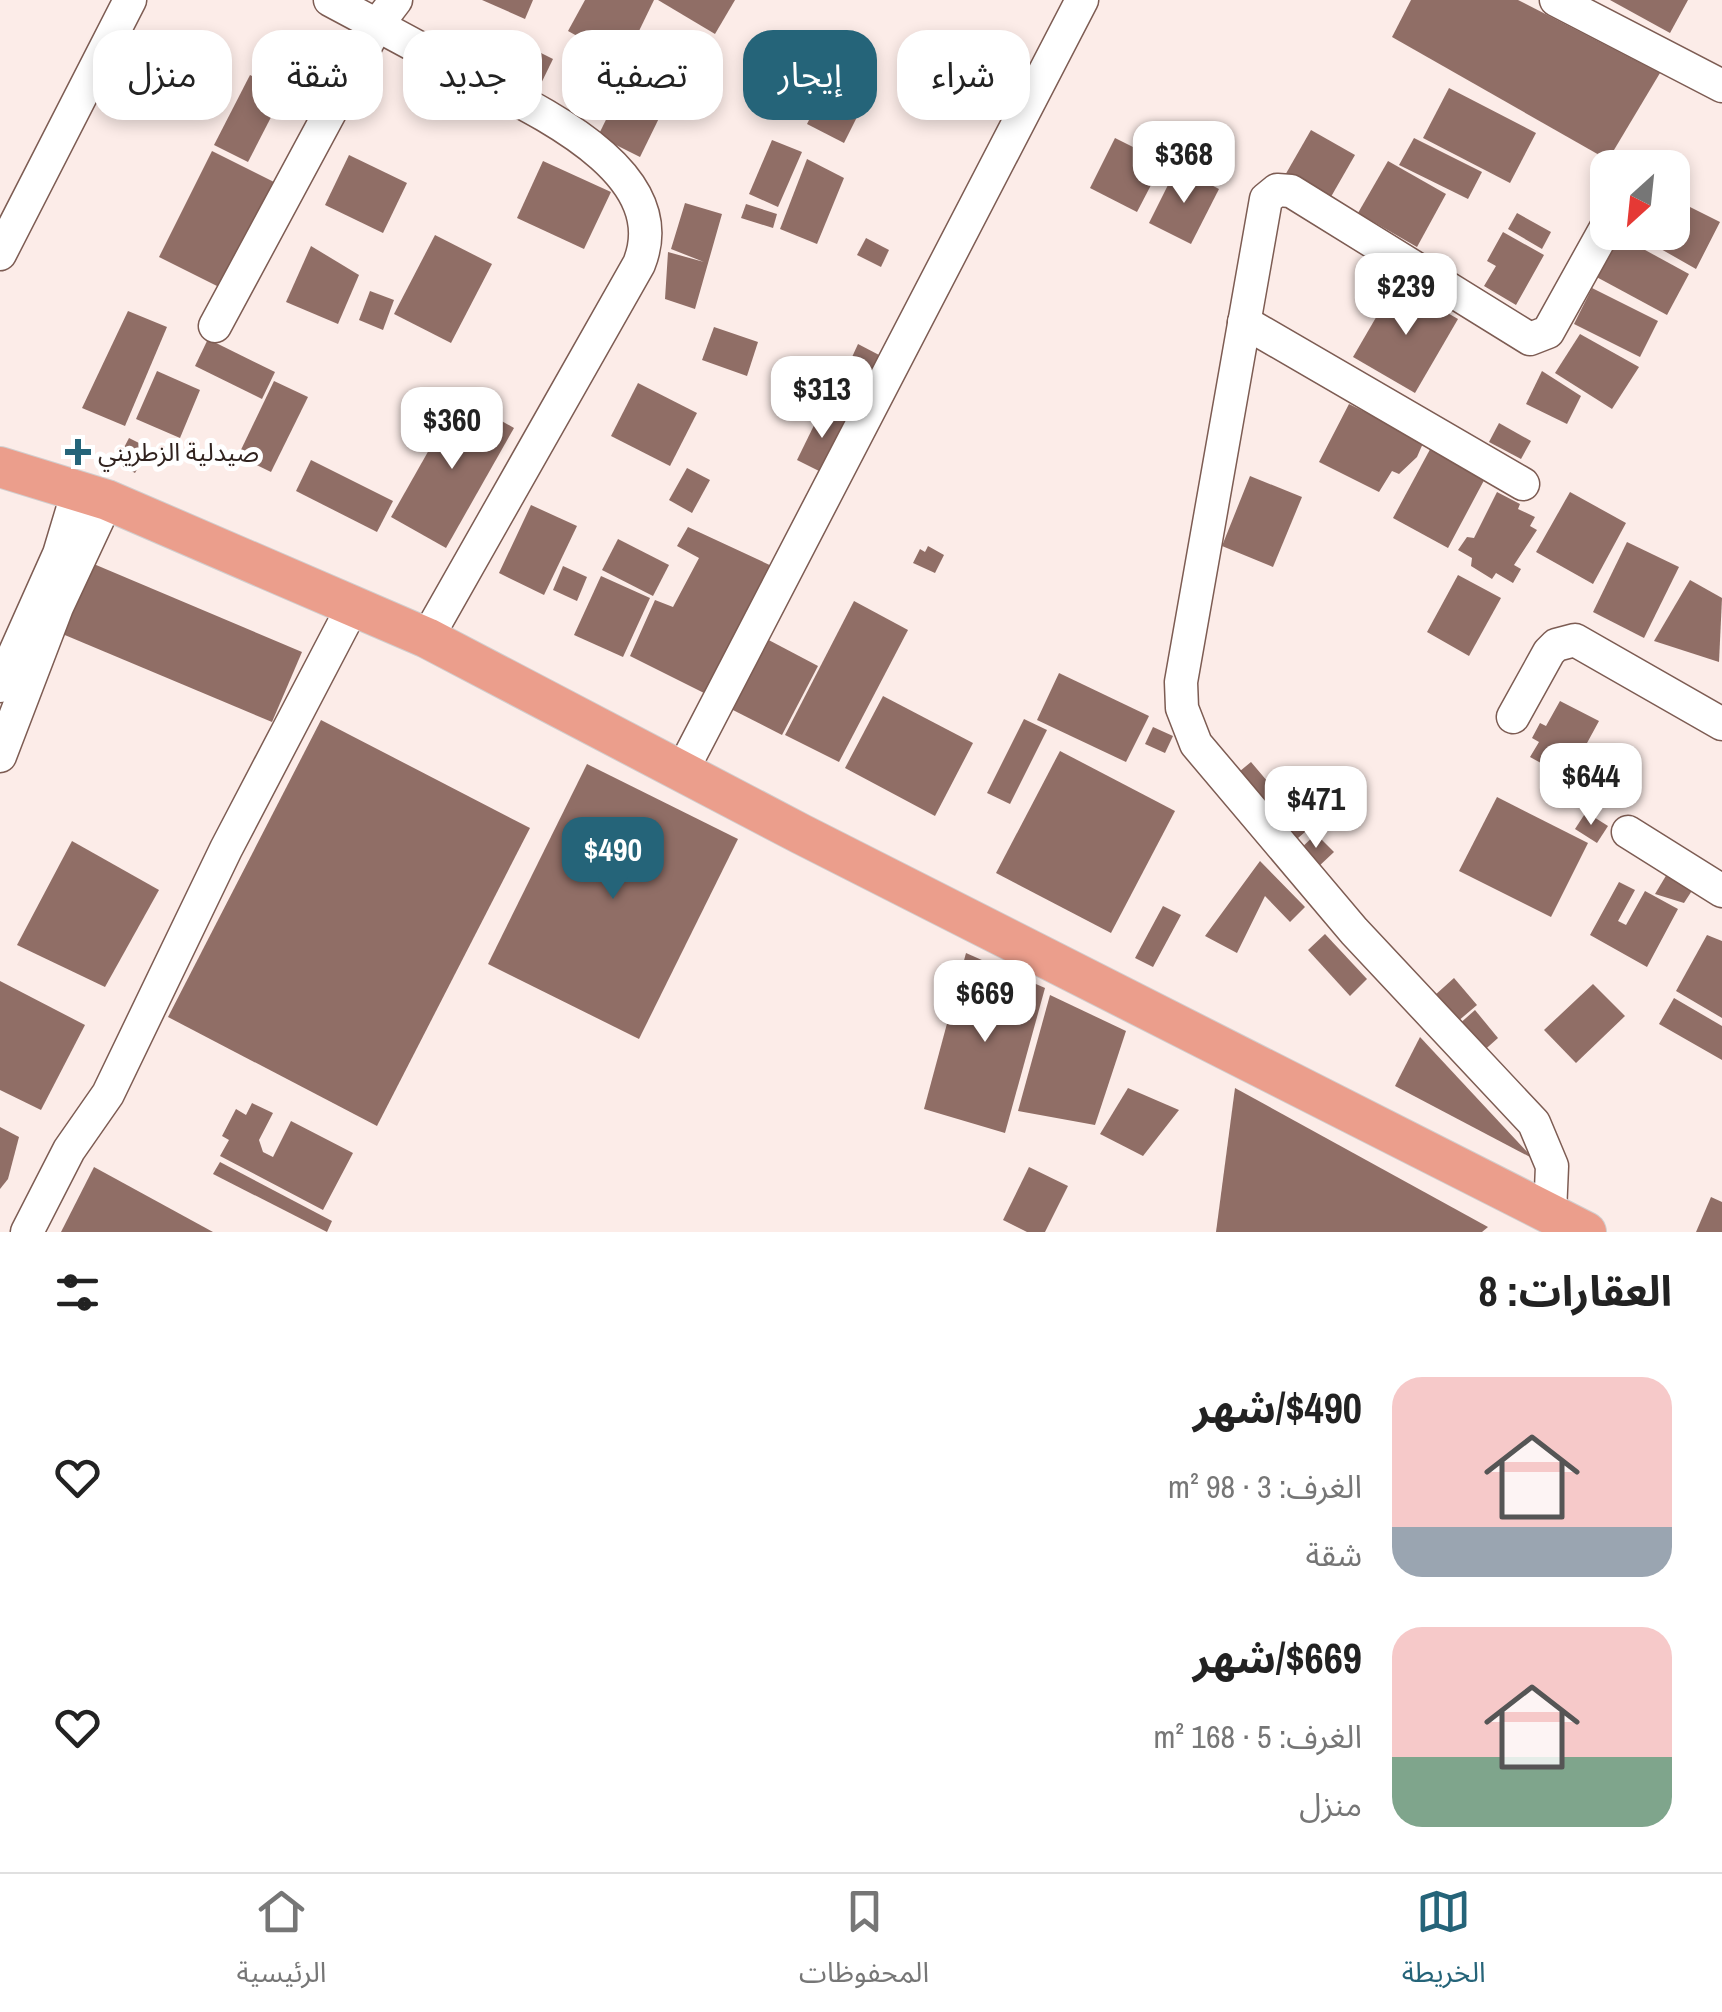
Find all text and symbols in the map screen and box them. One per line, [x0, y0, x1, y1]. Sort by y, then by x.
chip: منزل [93, 30, 232, 120]
chip: شقة [252, 30, 383, 120]
chip: جديد [403, 30, 542, 120]
chip: تصفية [562, 30, 723, 120]
chip: إيجار [743, 30, 877, 120]
chip: شراء [897, 30, 1030, 120]
pin: $368 [1125, 121, 1243, 206]
text: $368 [1155, 132, 1213, 175]
north arrow [1590, 150, 1690, 250]
map controls [1590, 150, 1690, 250]
pin: $239 [1347, 253, 1465, 338]
text: $239 [1377, 264, 1435, 307]
pin: $313 [763, 356, 881, 441]
text: $313 [793, 367, 851, 410]
pin: $360 [393, 387, 511, 472]
text: $360 [423, 398, 481, 441]
place label: صيدلية الزطريني [98, 435, 259, 472]
marker: صيدلية الزطريني [67, 441, 89, 463]
pin: $644 [1532, 743, 1650, 828]
text: $644 [1562, 754, 1620, 797]
pin: $471 [1257, 766, 1375, 851]
text: $471 [1287, 777, 1345, 820]
pin: $490 [554, 817, 672, 902]
text: $490 [584, 828, 642, 871]
pin: $669 [926, 960, 1044, 1045]
text: $669 [956, 971, 1014, 1014]
text: العقارات: 8 [1479, 1263, 1672, 1319]
icon: filters [50, 1265, 105, 1320]
text: $490/شهر [1193, 1380, 1362, 1436]
icon: home [1472, 1417, 1592, 1537]
icon: heart [50, 1450, 105, 1505]
text: الغرف: 3 · 98 m² [1168, 1465, 1362, 1508]
text: شقة [1306, 1533, 1362, 1576]
text: $669/شهر [1193, 1630, 1362, 1686]
icon: home [1472, 1667, 1592, 1787]
icon: heart [50, 1700, 105, 1755]
text: الغرف: 5 · 168 m² [1153, 1715, 1362, 1758]
text: منزل [1299, 1783, 1362, 1826]
tab: الرئيسية [236, 1884, 326, 2003]
tab: المحفوظات [799, 1884, 929, 2003]
tab: الخريطة [1402, 1884, 1486, 2003]

